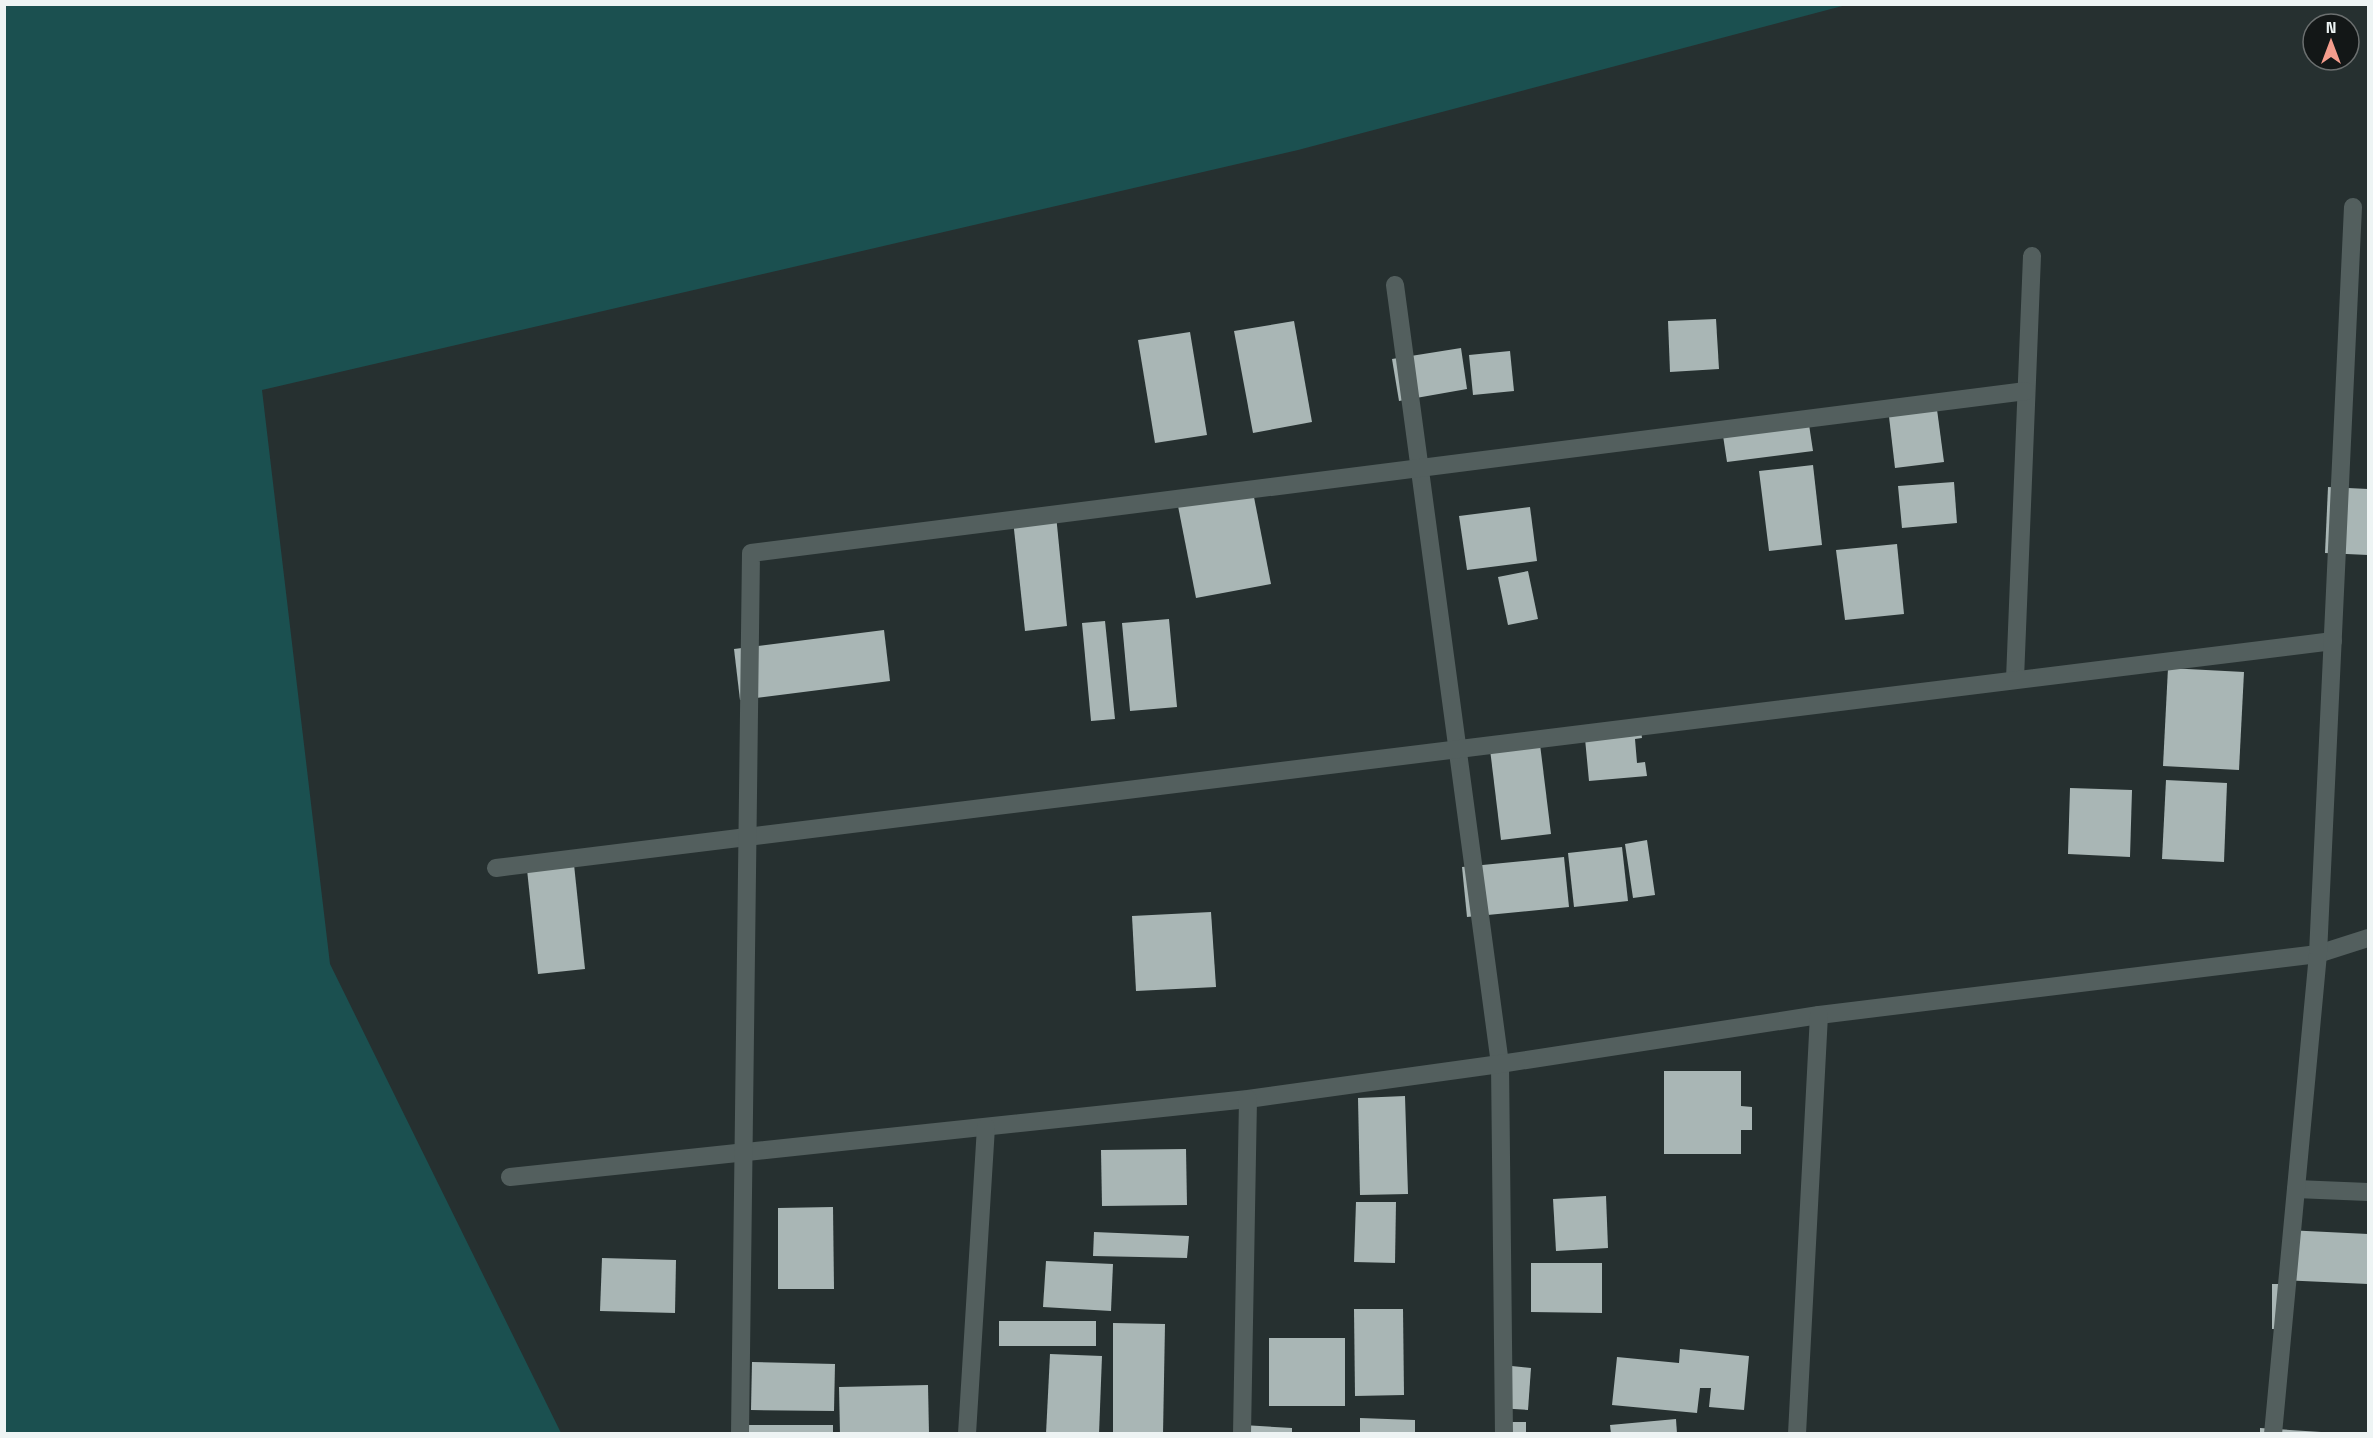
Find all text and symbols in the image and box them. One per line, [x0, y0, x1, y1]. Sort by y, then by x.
north arrow [2301, 12, 2361, 72]
text: N [2326, 17, 2336, 38]

